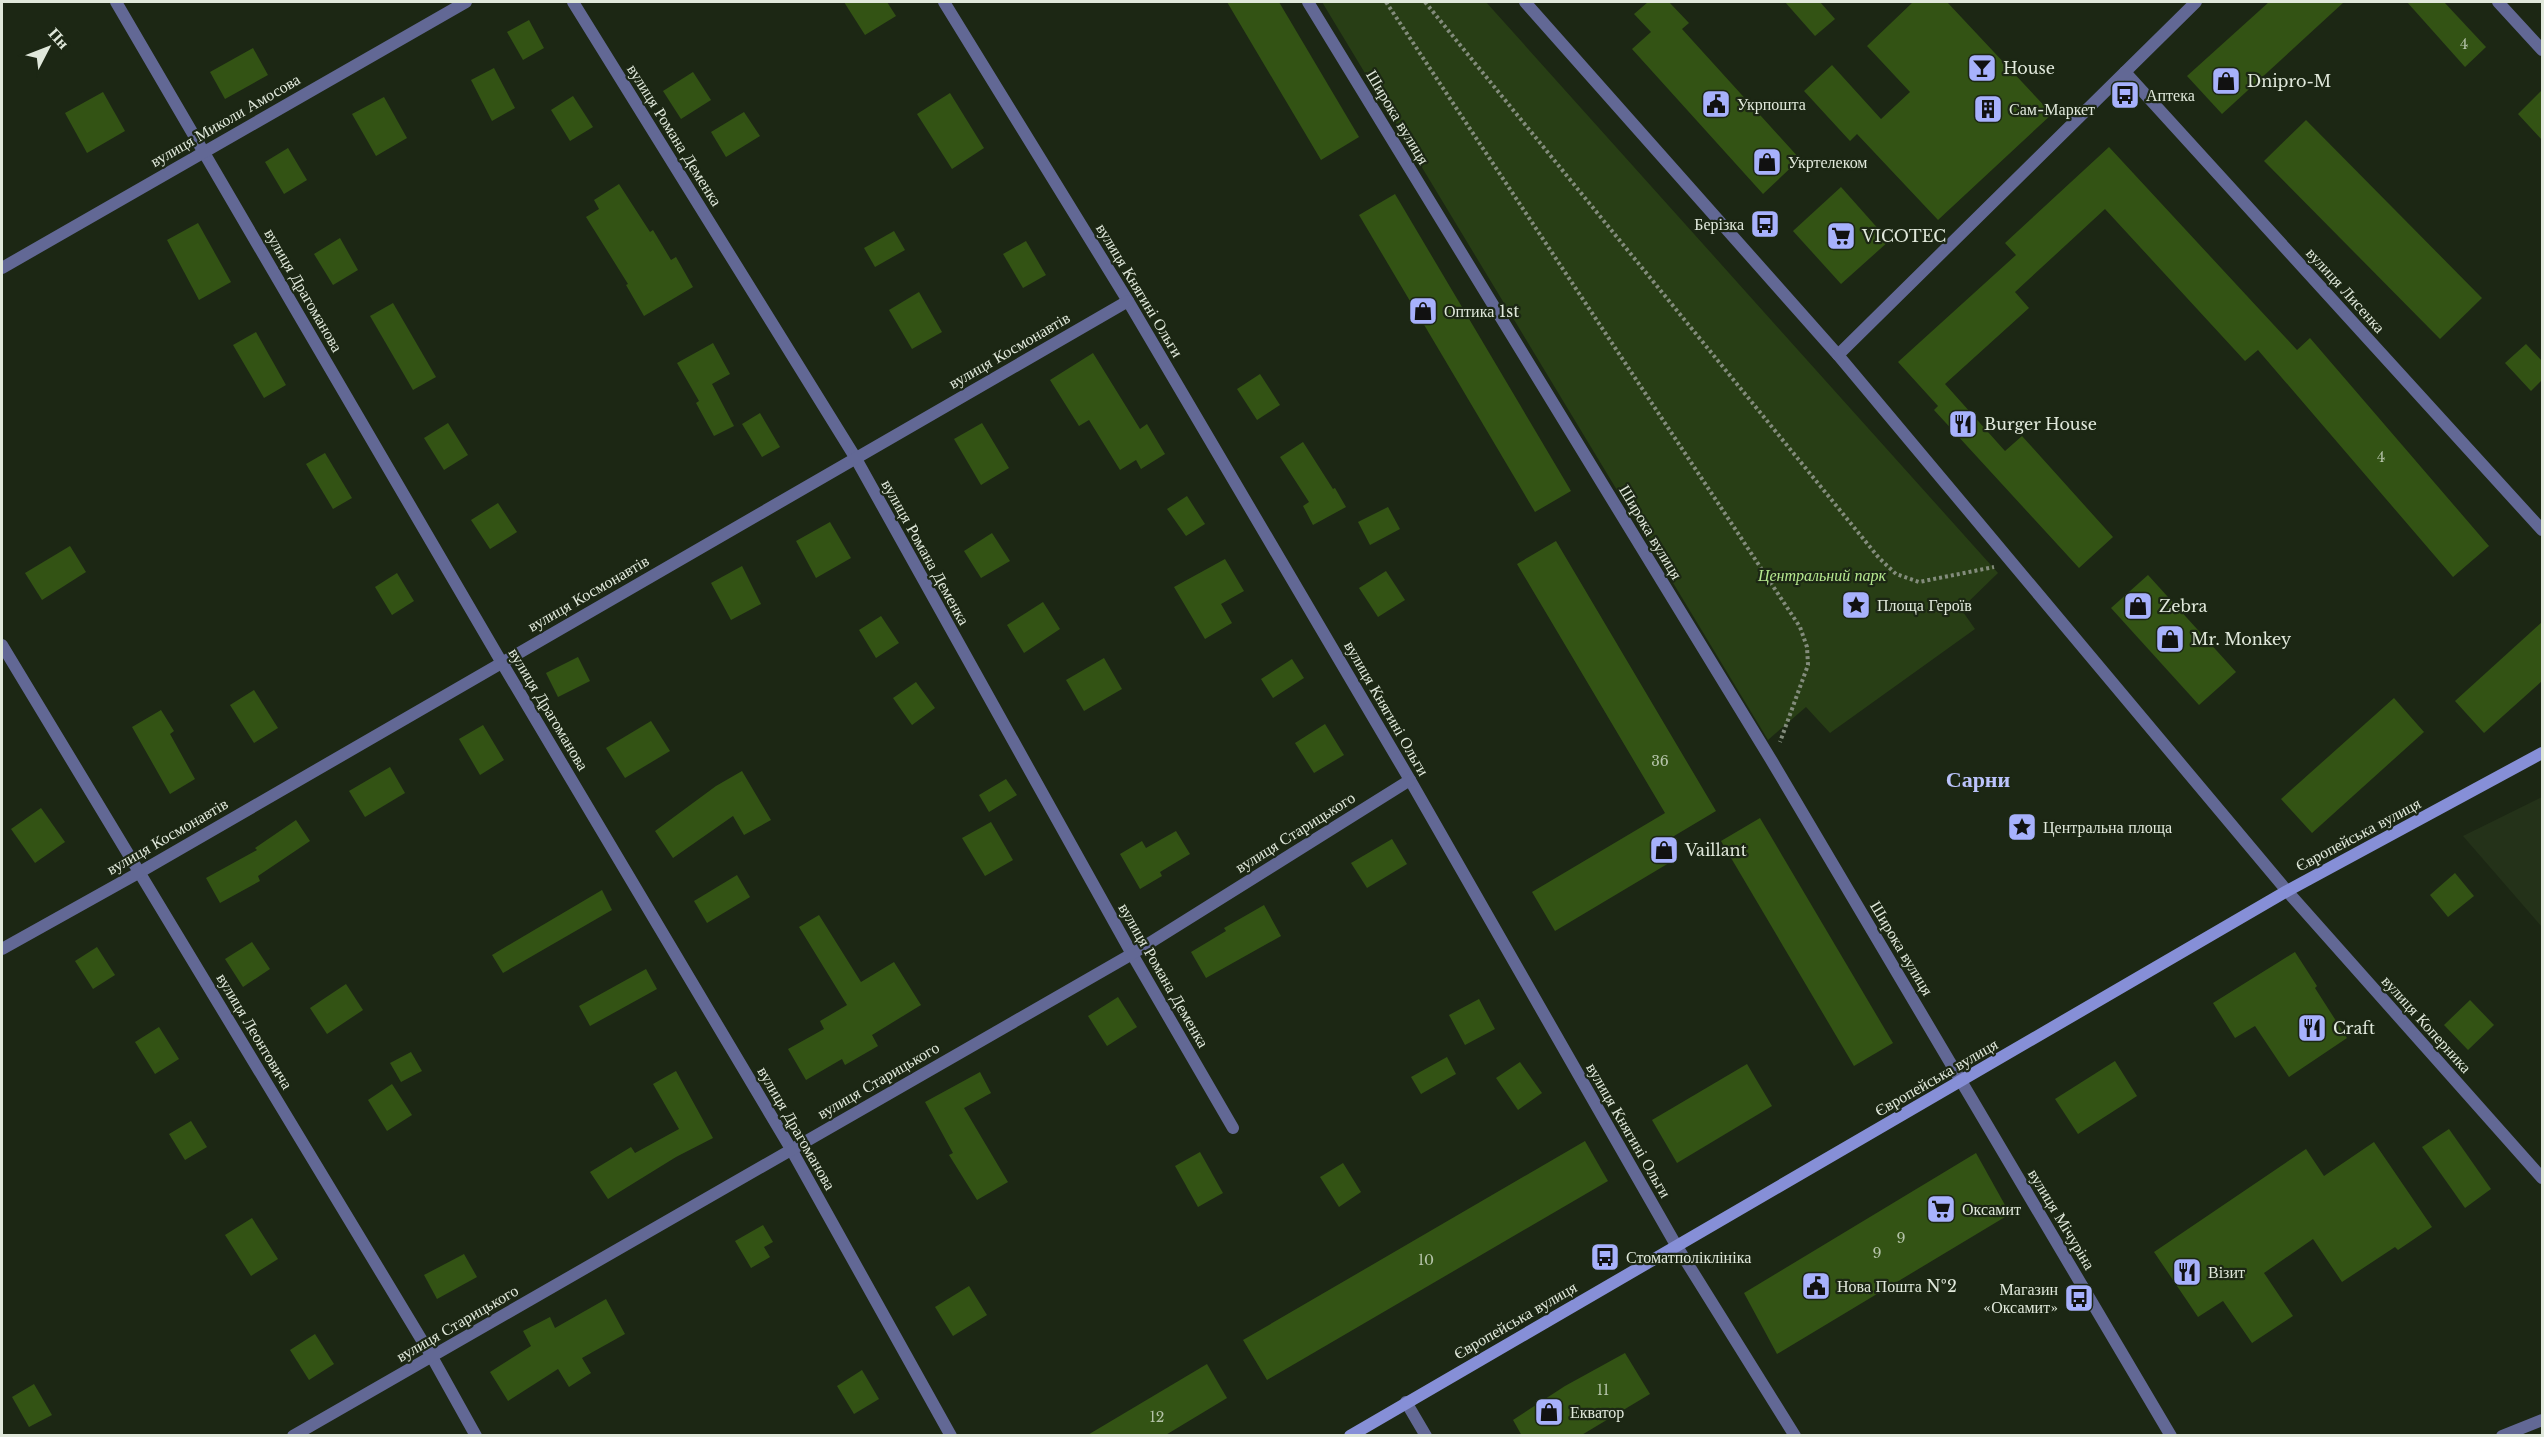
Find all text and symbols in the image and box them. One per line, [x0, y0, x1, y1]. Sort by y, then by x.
north arrow [18, 18, 78, 78]
text: Пн [44, 23, 74, 53]
house number: 4 [2460, 35, 2468, 53]
bar icon: House [1966, 52, 1998, 84]
place label: House [2003, 58, 2055, 78]
street label: вулиця Романа Деменка [623, 60, 727, 210]
shop icon: Dnipro-M [2210, 65, 2242, 97]
street label: Широка вулиця [1362, 66, 1434, 168]
street label: вулиця Миколи Амосова [147, 69, 303, 171]
place label: Dnipro-M [2247, 71, 2331, 91]
bus stop icon: Аптека [2109, 79, 2141, 111]
place label: Аптека [2146, 85, 2195, 105]
public building icon: Укрпошта [1700, 88, 1732, 120]
building icon: Сам-Маркет [1972, 93, 2004, 125]
place label: Укрпошта [1737, 94, 1806, 114]
place label: Сам-Маркет [2009, 99, 2095, 119]
shop icon: Укртелеком [1751, 146, 1783, 178]
place label: Укртелеком [1788, 152, 1867, 172]
bus stop icon: Берізка [1749, 208, 1781, 240]
place label: Берізка [1694, 214, 1744, 234]
street label: вулиця Княгині Ольги [1092, 219, 1188, 361]
supermarket icon: VICOTEC [1825, 220, 1857, 252]
street label: вулиця Драгоманова [260, 225, 348, 355]
place label: VICOTEC [1861, 226, 1946, 246]
street label: вулиця Лисенка [2302, 243, 2390, 337]
shop icon: Оптика 1st [1407, 295, 1439, 327]
place label: Оптика 1st [1444, 301, 1519, 321]
street label: вулиця Космонавтів [945, 307, 1074, 393]
restaurant icon: Burger House [1947, 408, 1979, 440]
place label: Burger House [1984, 414, 2097, 434]
house number: 4 [2377, 448, 2385, 466]
street label: вулиця Романа Деменка [878, 476, 974, 628]
street label: Широка вулиця [1615, 481, 1687, 583]
street label: вулиця Космонавтів [524, 550, 653, 636]
park label: Центральний парк [1757, 565, 1887, 585]
place icon: Площа Героїв [1840, 589, 1872, 621]
shop icon: Zebra [2122, 590, 2154, 622]
place label: Площа Героїв [1877, 595, 1972, 615]
place label: Zebra [2159, 596, 2208, 616]
shop icon: Mr. Monkey [2154, 623, 2186, 655]
place label: Mr. Monkey [2191, 629, 2292, 649]
street label: вулиця Княгині Ольги [1340, 637, 1434, 779]
street label: вулиця Драгоманова [505, 644, 593, 774]
house number: 36 [1651, 752, 1669, 770]
district label: Сарни [1946, 766, 2011, 793]
street label: вулиця Старицького [1231, 787, 1359, 877]
street label: Європейська вулиця [2292, 792, 2425, 875]
street label: вулиця Космонавтів [103, 793, 232, 879]
place icon: Центральна площа [2006, 811, 2038, 843]
place label: Центральна площа [2043, 817, 2172, 837]
shop icon: Vaillant [1648, 834, 1680, 866]
place label: Vaillant [1684, 840, 1747, 860]
street label: Широка вулиця [1866, 897, 1938, 999]
street label: вулиця Романа Деменка [1114, 899, 1214, 1051]
street label: вулиця Леонтовича [212, 969, 298, 1093]
street label: вулиця Коперника [2378, 971, 2476, 1077]
restaurant icon: Craft [2296, 1012, 2328, 1044]
place label: Craft [2333, 1018, 2375, 1038]
street label: Європейська вулиця [1871, 1033, 2002, 1120]
street label: вулиця Старицького [813, 1037, 943, 1123]
street label: вулиця Княгині Ольги [1582, 1059, 1676, 1201]
street label: вулиця Драгоманова [753, 1063, 841, 1193]
street label: вулиця Мічуріна [2024, 1165, 2100, 1273]
supermarket icon: Оксамит [1925, 1193, 1957, 1225]
place label: Оксамит [1962, 1199, 2021, 1219]
house number: 9 [1896, 1229, 1906, 1247]
bus stop icon: Стоматполіклініка [1589, 1241, 1621, 1273]
house number: 9 [1872, 1244, 1882, 1262]
place label: Стоматполіклініка [1626, 1247, 1751, 1267]
house number: 10 [1418, 1251, 1434, 1269]
restaurant icon: Візит [2171, 1256, 2203, 1288]
place label: Візит [2208, 1262, 2245, 1282]
public building icon: Нова Пошта №2 [1800, 1270, 1832, 1302]
street label: Європейська вулиця [1450, 1276, 1581, 1363]
place label: Нова Пошта №2 [1837, 1276, 1957, 1296]
place label: Магазин «Оксамит» [1983, 1279, 2058, 1317]
street label: вулиця Старицького [392, 1280, 522, 1366]
bus stop icon: Магазин «Оксамит» [2063, 1282, 2095, 1314]
house number: 11 [1597, 1381, 1609, 1399]
shop icon: Екватор [1533, 1396, 1565, 1428]
place label: Екватор [1570, 1402, 1624, 1422]
house number: 12 [1150, 1408, 1164, 1426]

